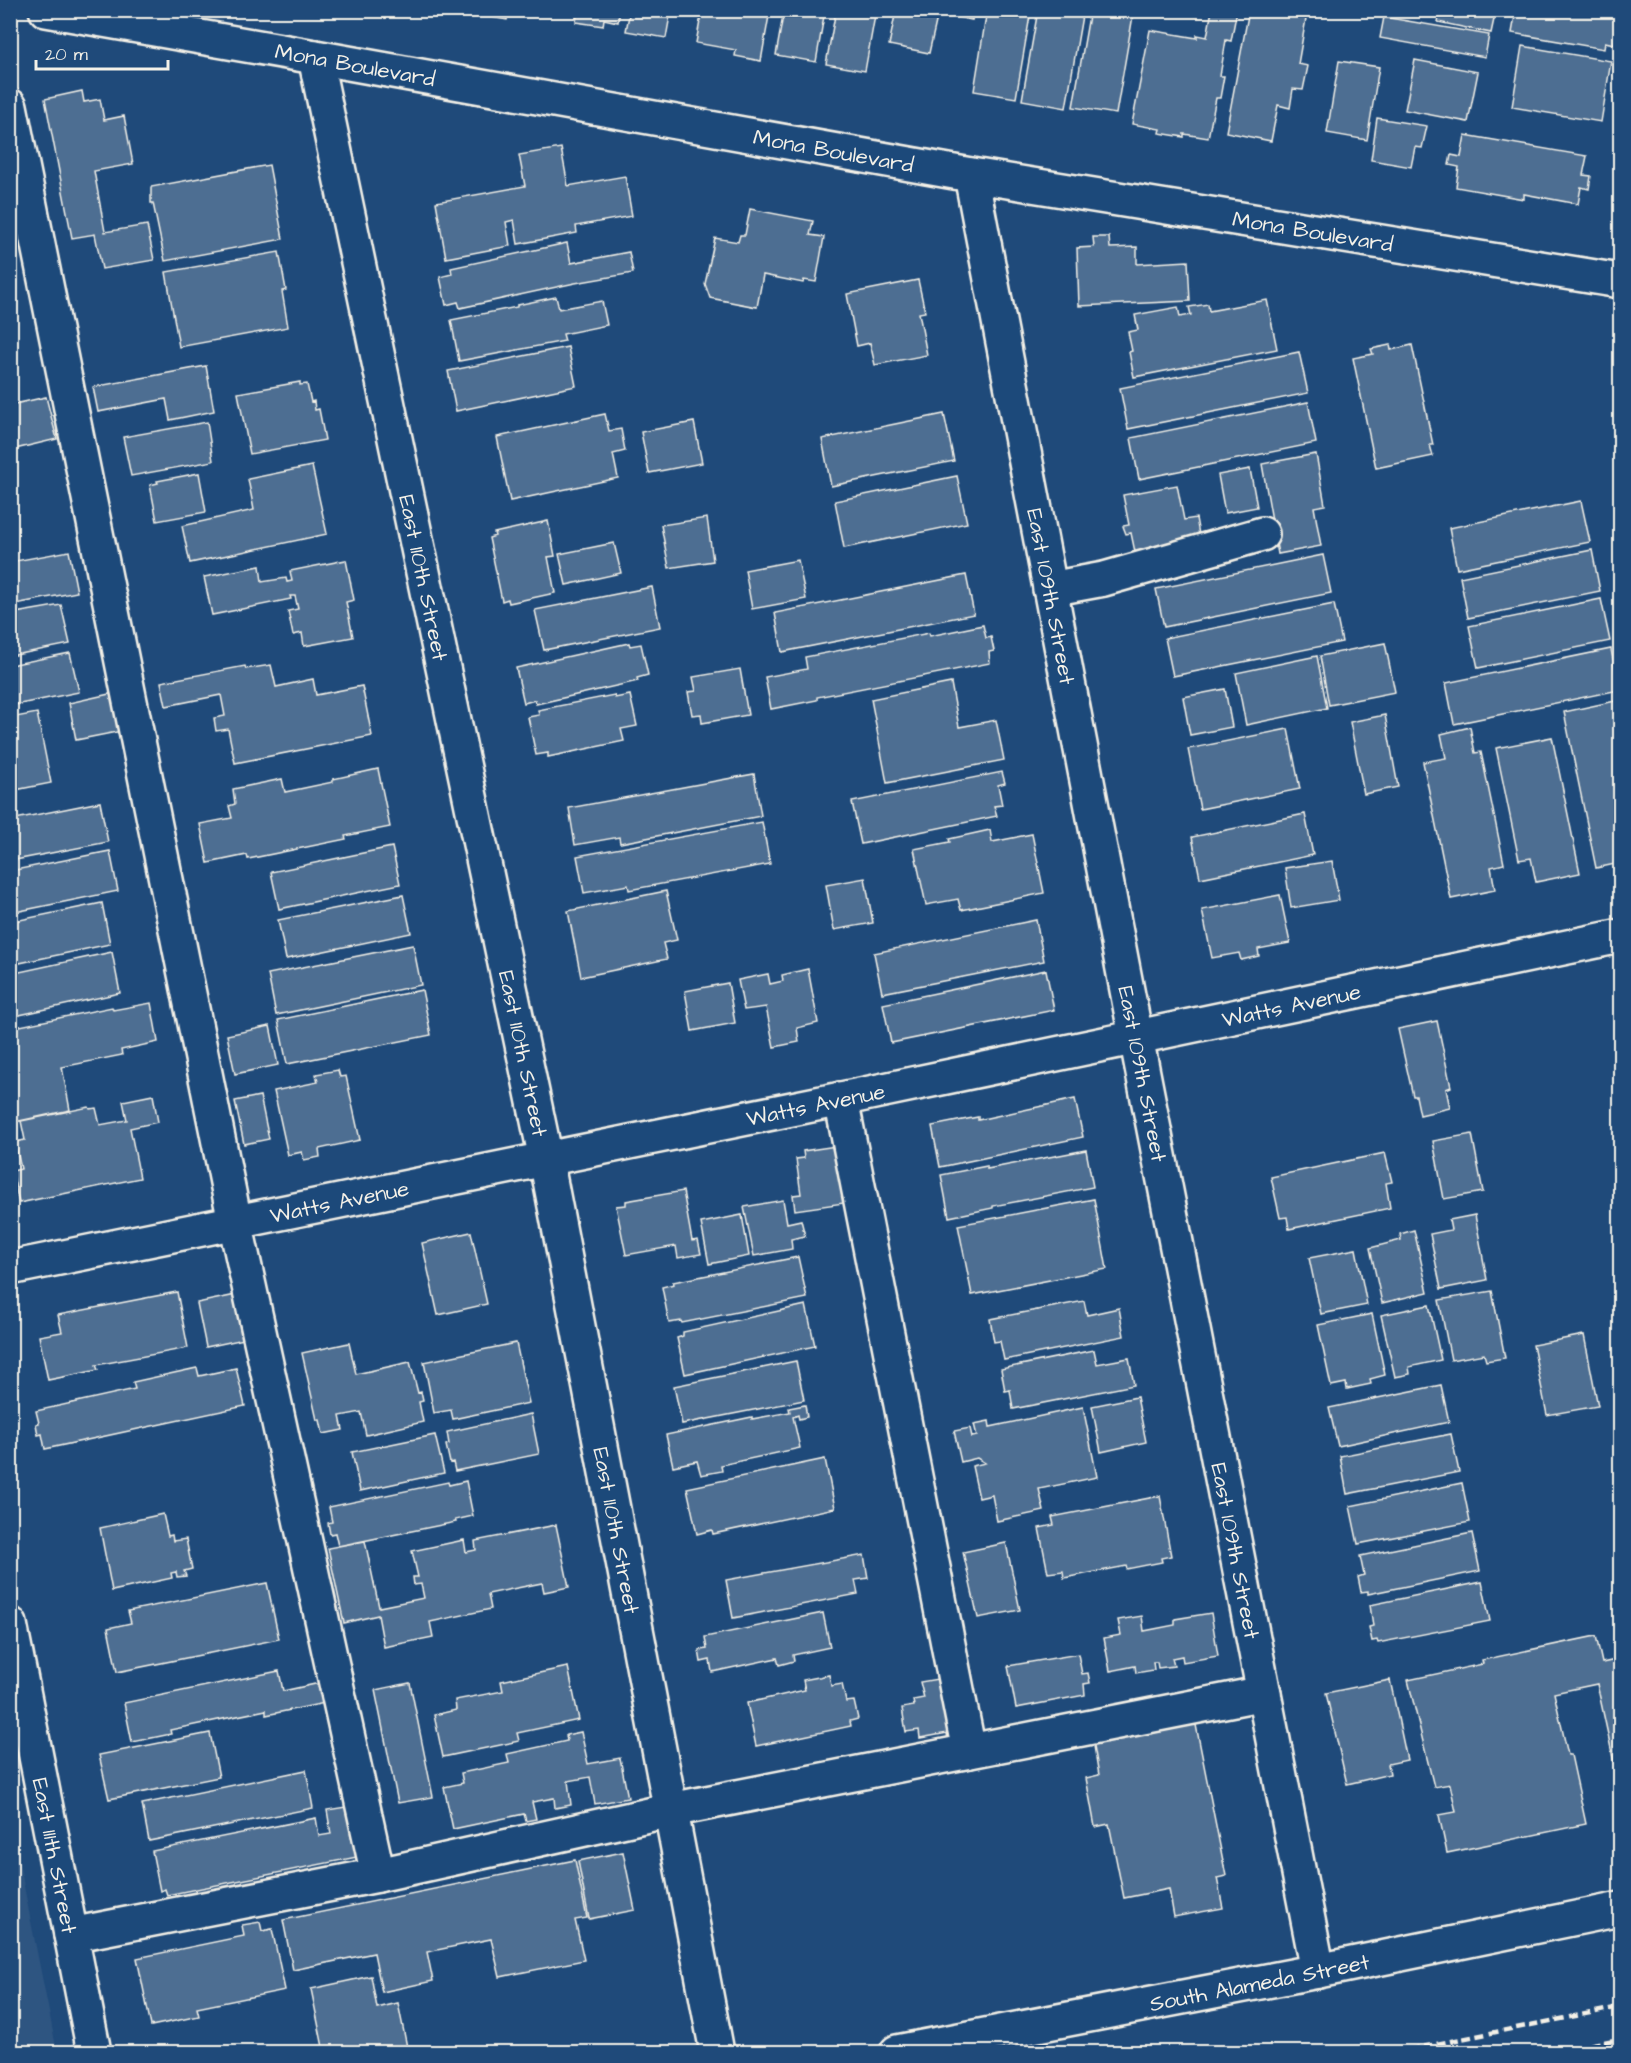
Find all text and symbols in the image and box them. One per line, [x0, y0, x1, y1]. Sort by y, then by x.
scale bar [36, 33, 168, 71]
street label: Mona Boulevard [272, 36, 438, 95]
text: 20 m [45, 42, 88, 67]
street label: Mona Boulevard [751, 122, 916, 181]
street label: Mona Boulevard [1230, 204, 1395, 261]
street label: East 110th Street [390, 492, 455, 664]
street label: East 109th Street [1018, 506, 1082, 687]
street label: East 110th Street [490, 968, 555, 1140]
street label: Watts Avenue [1219, 977, 1364, 1036]
street label: East 109th Street [1110, 983, 1174, 1165]
street label: Watts Avenue [744, 1076, 888, 1135]
street label: Watts Avenue [267, 1173, 412, 1232]
street label: East 110th Street [585, 1445, 647, 1617]
street label: East 109th Street [1202, 1460, 1267, 1642]
street label: East 111th Street [24, 1775, 84, 1936]
street label: South Alameda Street [1147, 1947, 1372, 2020]

